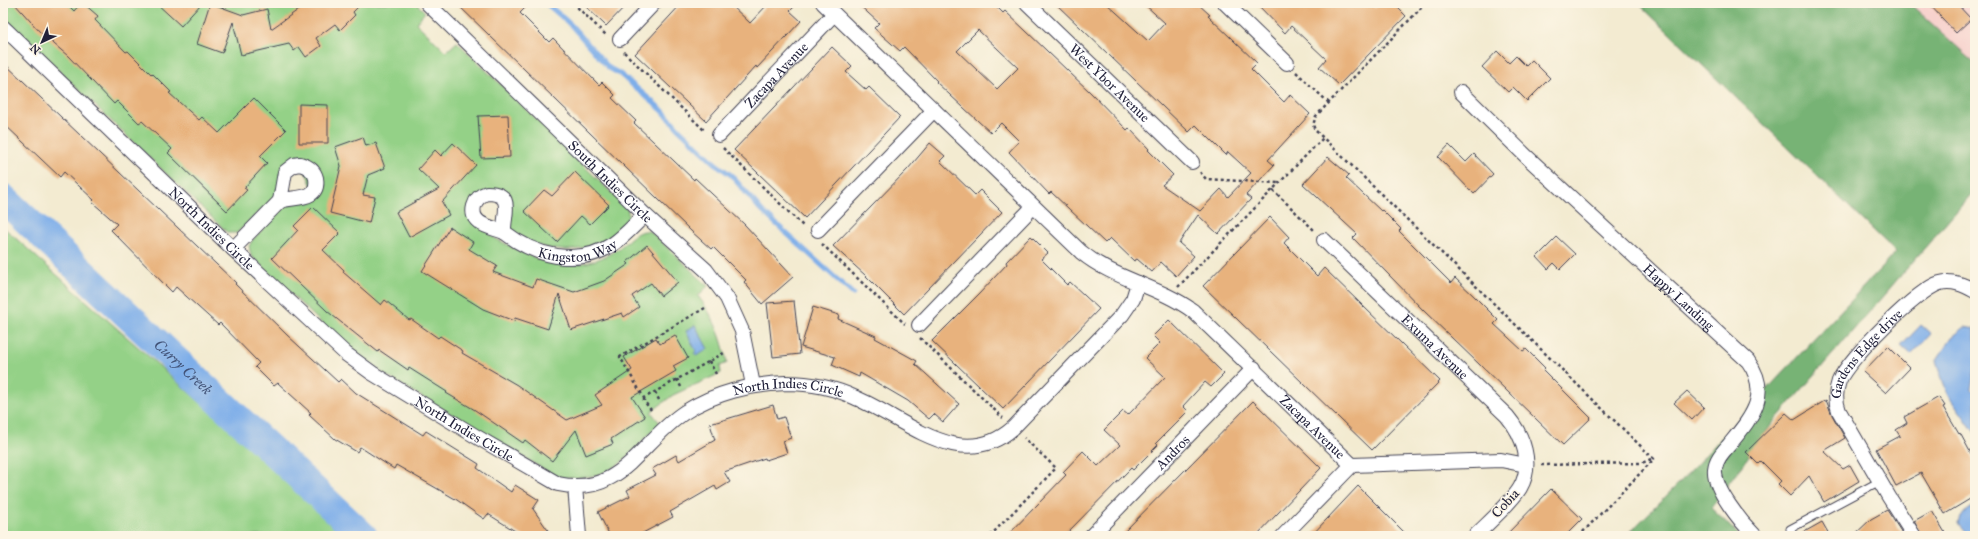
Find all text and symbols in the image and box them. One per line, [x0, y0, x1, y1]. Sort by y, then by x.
north arrow [22, 22, 62, 62]
street label: Zacapa Avenue [741, 39, 812, 112]
text: N [27, 40, 43, 57]
street label: West Ybor Avenue [1066, 40, 1153, 126]
street label: South Indies Circle [564, 137, 656, 227]
street label: North Indies Circle [165, 184, 258, 274]
street label: Kingston Way [536, 235, 621, 266]
street label: Happy Landing [1639, 260, 1718, 335]
street label: Gardens Edge drive [1828, 305, 1906, 399]
street label: Exuma Avenue [1398, 311, 1472, 383]
water label: Curry Creek [150, 335, 216, 399]
street label: North Indies Circle [731, 375, 846, 401]
street label: Zacapa Avenue [1276, 392, 1349, 463]
street label: North Indies Circle [411, 393, 517, 465]
street label: Andros [1152, 432, 1193, 474]
street label: Cobia [1488, 485, 1523, 521]

